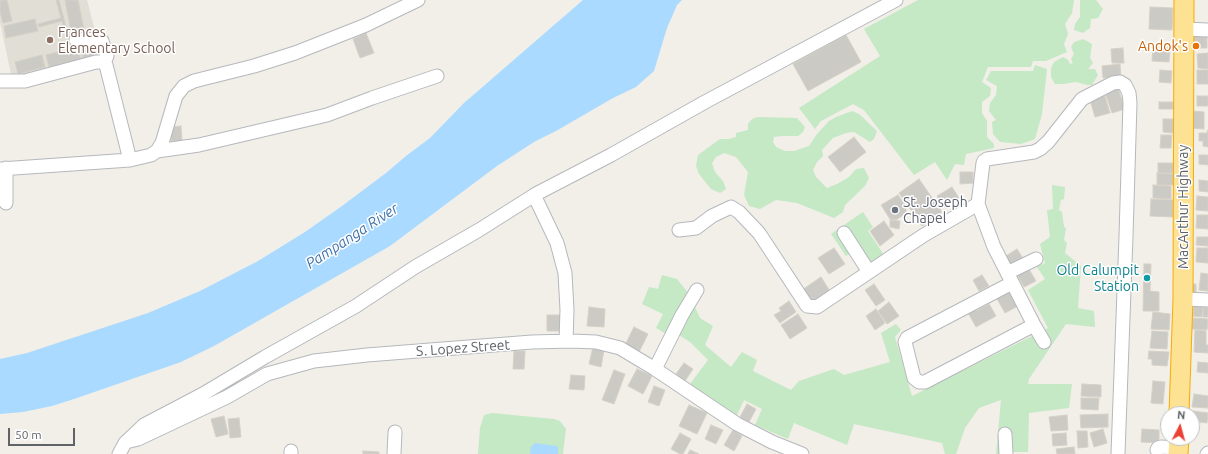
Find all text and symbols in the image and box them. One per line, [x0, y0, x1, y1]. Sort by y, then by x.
place label: Frances Elementary School [58, 24, 175, 56]
marker: Frances Elementary School [45, 35, 55, 45]
place label: Andok's [1138, 38, 1188, 54]
marker: Andok's [1191, 41, 1201, 51]
street label: MacArthur Highway [1175, 145, 1191, 269]
place label: St. Joseph Chapel [903, 194, 968, 226]
water label: Pampanga River [302, 199, 402, 273]
marker: St. Joseph Chapel [890, 205, 900, 215]
place label: Old Calumpit Station [1056, 262, 1139, 294]
marker: Old Calumpit Station [1142, 273, 1152, 283]
street label: S. Lopez Street [415, 336, 511, 360]
north arrow [1160, 406, 1200, 446]
text: N [1176, 409, 1186, 421]
scale bar [10, 420, 77, 446]
text: 50 m [15, 428, 42, 441]

